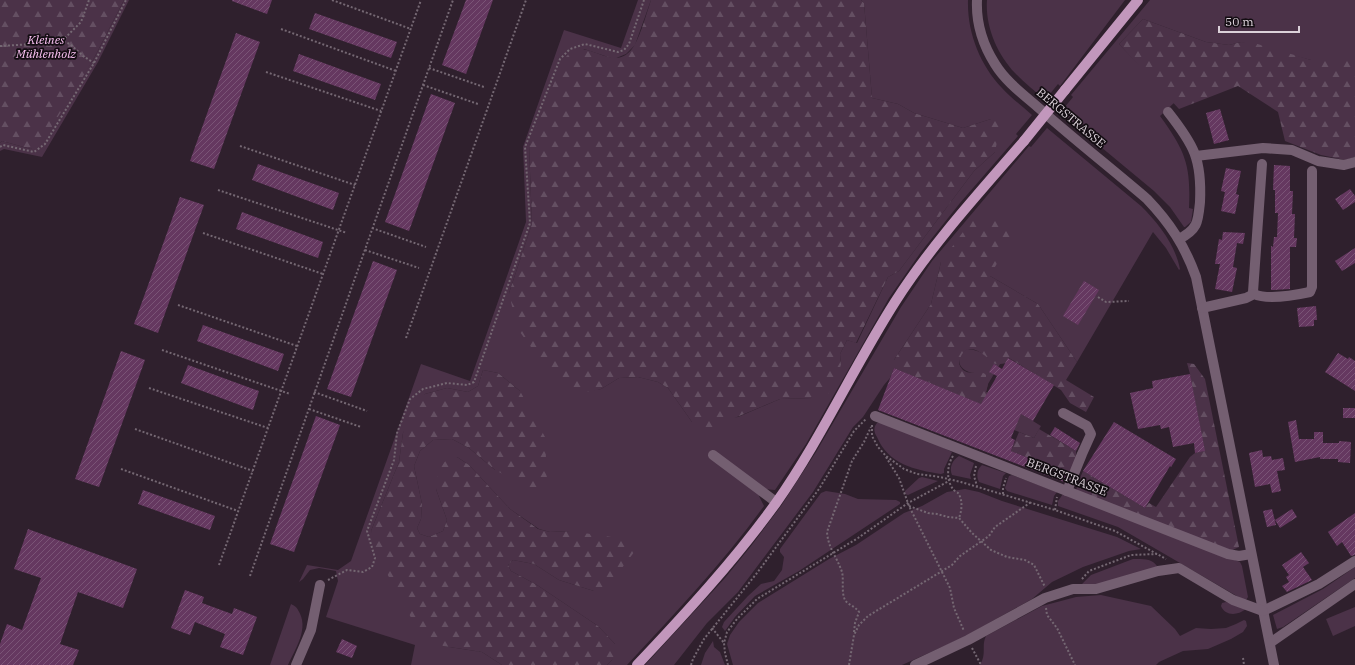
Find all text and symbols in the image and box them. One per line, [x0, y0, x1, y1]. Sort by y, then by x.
scale bar [1219, 8, 1299, 34]
text: 50 m [1225, 14, 1254, 29]
park label: Kleines Mühlenholz [15, 32, 77, 61]
street label: BERGSTRASSE [1034, 84, 1109, 151]
street label: BERGSTRASSE [1025, 454, 1110, 499]

